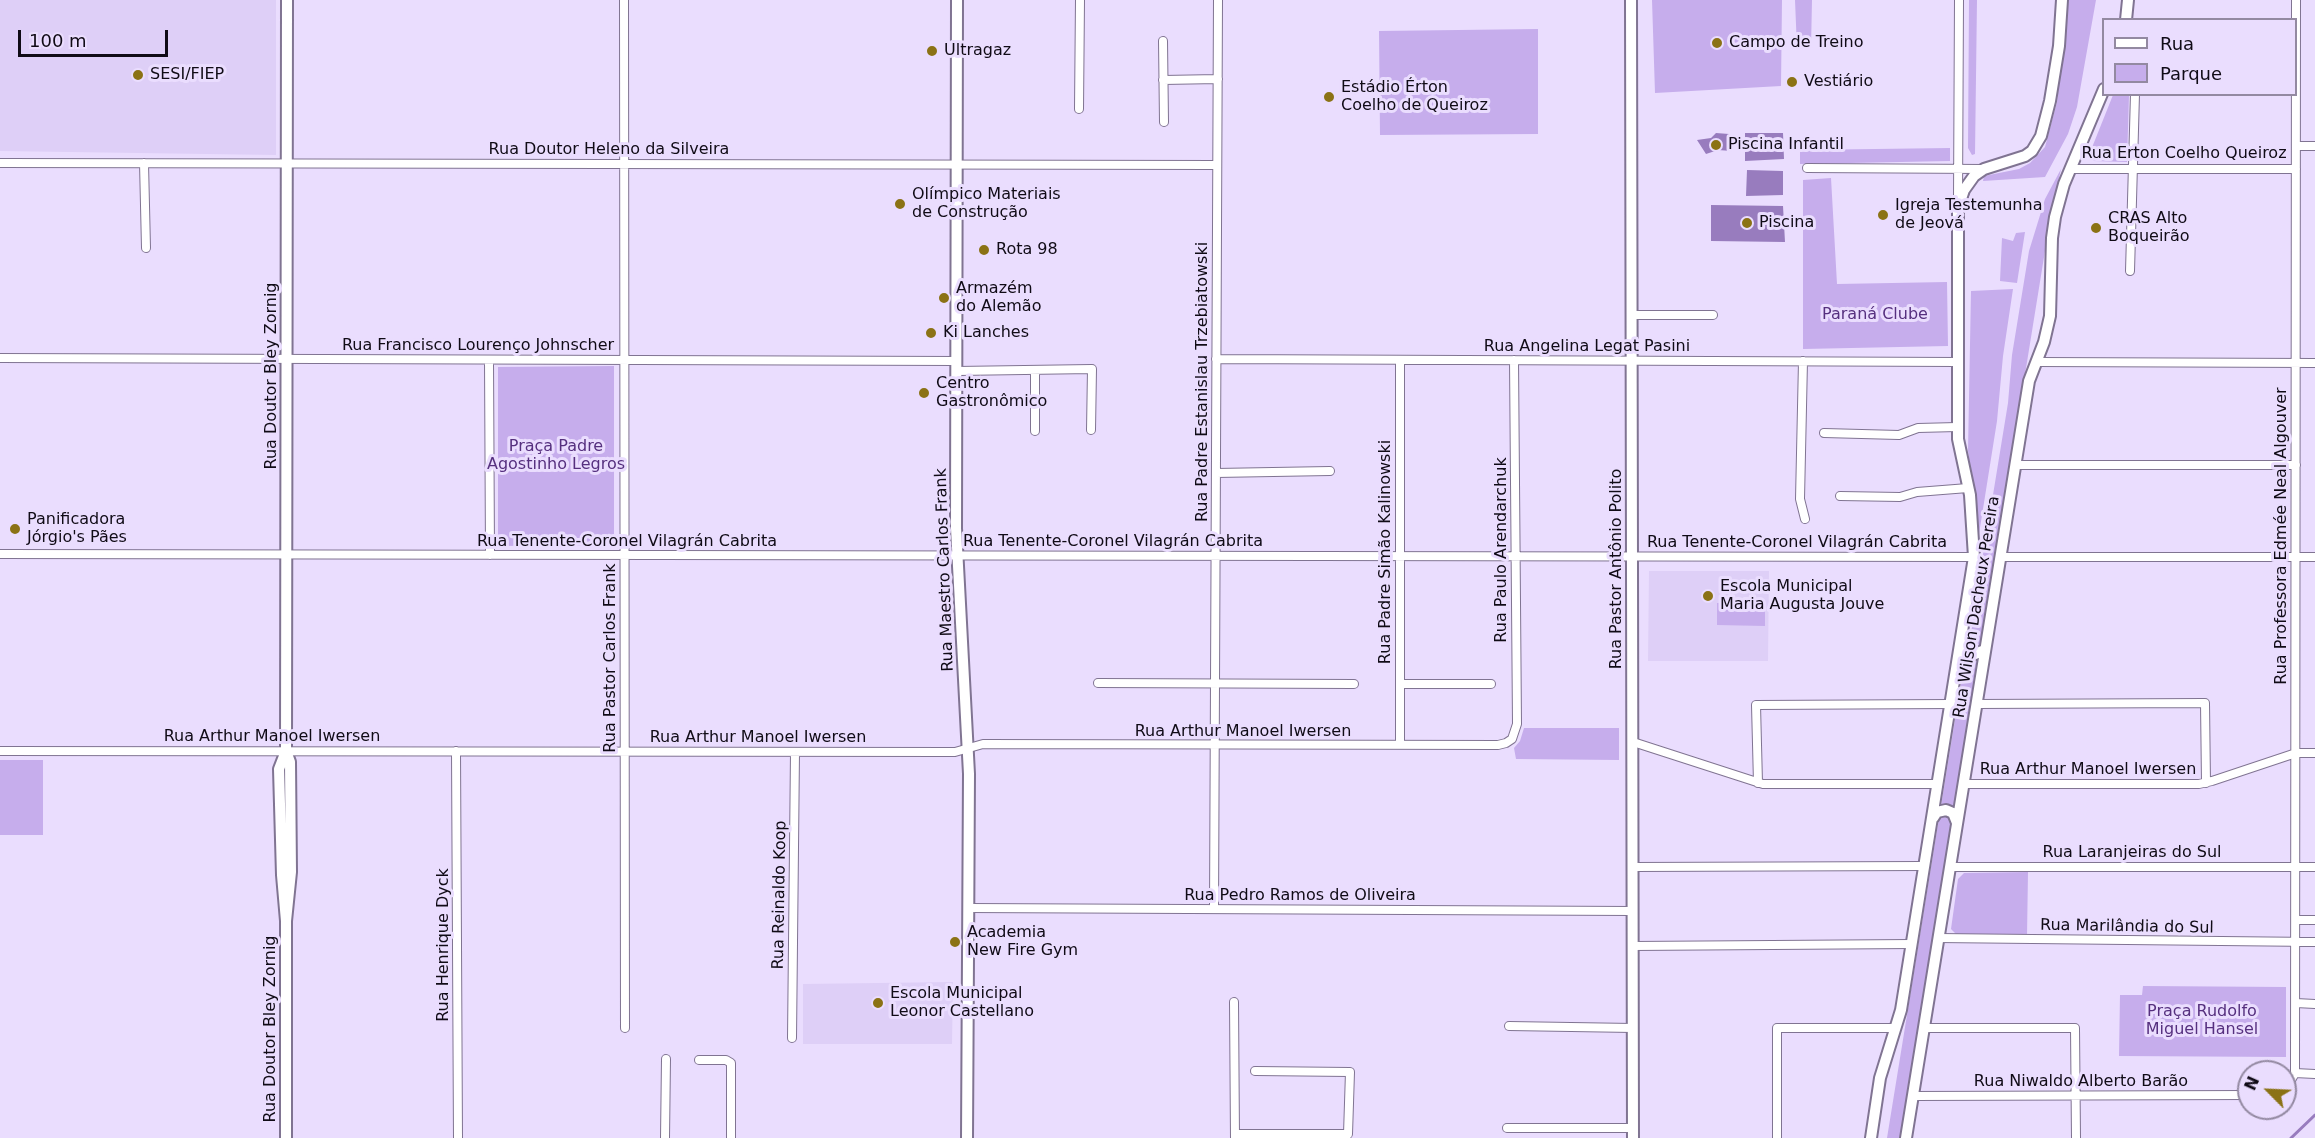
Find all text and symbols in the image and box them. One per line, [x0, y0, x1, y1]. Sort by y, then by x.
scale bar [21, 18, 171, 56]
legend [2102, 18, 2297, 96]
text: 100 m [29, 30, 87, 51]
place label: Campo de Treino [1729, 33, 1864, 53]
text: Rua [2160, 33, 2194, 54]
marker: Campo de Treino [1710, 36, 1724, 50]
place label: Ultragaz [944, 41, 1011, 61]
marker: Ultragaz [925, 44, 939, 58]
text: Parque [2160, 63, 2222, 84]
place label: SESI/FIEP [150, 65, 224, 85]
marker: SESI/FIEP [131, 68, 145, 82]
place label: Vestiário [1804, 72, 1873, 92]
marker: Vestiário [1785, 75, 1799, 89]
place label: Estádio Érton Coelho de Queiroz [1341, 78, 1488, 116]
marker: Estádio Érton Coelho de Queiroz [1322, 90, 1336, 104]
place label: Piscina Infantil [1728, 135, 1844, 155]
marker: Piscina Infantil [1709, 138, 1723, 152]
street label: Rua Doutor Heleno da Silveira [489, 140, 729, 160]
street label: Rua Erton Coelho Queiroz [2081, 144, 2287, 164]
place label: Olímpico Materiais de Construção [912, 185, 1061, 223]
place label: Igreja Testemunha de Jeová [1895, 196, 2042, 234]
marker: Olímpico Materiais de Construção [893, 197, 907, 211]
marker: Igreja Testemunha de Jeová [1876, 208, 1890, 222]
place label: CRAS Alto Boqueirão [2108, 209, 2190, 247]
place label: Piscina [1759, 213, 1814, 233]
marker: Piscina [1740, 216, 1754, 230]
marker: CRAS Alto Boqueirão [2089, 221, 2103, 235]
place label: Rota 98 [996, 240, 1058, 260]
street label: Rua Padre Estanislau Trzebiatowski [1193, 242, 1213, 522]
marker: Rota 98 [977, 243, 991, 257]
place label: Armazém do Alemão [956, 279, 1041, 317]
street label: Rua Doutor Bley Zornig [262, 282, 282, 470]
marker: Armazém do Alemão [937, 291, 951, 305]
park label: Paraná Clube [1822, 305, 1928, 325]
place label: Ki Lanches [943, 323, 1029, 343]
marker: Ki Lanches [924, 326, 938, 340]
street label: Rua Francisco Lourenço Johnscher [342, 336, 614, 356]
street label: Rua Angelina Legat Pasini [1484, 337, 1690, 357]
place label: Centro Gastronômico [936, 374, 1047, 412]
marker: Centro Gastronômico [917, 386, 931, 400]
street label: Rua Professora Edmée Neal Algouver [2272, 387, 2292, 685]
park label: Praça Padre Agostinho Legros [487, 437, 625, 475]
street label: Rua Padre Simão Kalinowski [1376, 440, 1396, 664]
street label: Rua Paulo Arendarchuk [1492, 457, 1512, 643]
street label: Rua Maestro Carlos Frank [932, 468, 958, 672]
street label: Rua Pastor Antônio Polito [1607, 469, 1627, 669]
street label: Rua Wilson Dacheux Pereira [1950, 495, 2004, 719]
place label: Panificadora Jórgio's Pães [27, 510, 127, 548]
marker: Panificadora Jórgio's Pães [8, 522, 22, 536]
street label: Rua Tenente-Coronel Vilagrán Cabrita [477, 532, 777, 552]
street label: Rua Tenente-Coronel Vilagrán Cabrita [963, 532, 1263, 552]
street label: Rua Tenente-Coronel Vilagrán Cabrita [1647, 533, 1947, 553]
street label: Rua Pastor Carlos Frank [601, 563, 621, 753]
place label: Escola Municipal Maria Augusta Jouve [1720, 577, 1884, 615]
marker: Escola Municipal Maria Augusta Jouve [1701, 589, 1715, 603]
street label: Rua Arthur Manoel Iwersen [1135, 722, 1351, 742]
street label: Rua Arthur Manoel Iwersen [164, 727, 380, 747]
street label: Rua Arthur Manoel Iwersen [650, 728, 866, 748]
street label: Rua Arthur Manoel Iwersen [1980, 760, 2196, 780]
street label: Rua Reinaldo Koop [769, 820, 791, 970]
street label: Rua Laranjeiras do Sul [2043, 843, 2221, 863]
street label: Rua Henrique Dyck [434, 868, 454, 1022]
street label: Rua Pedro Ramos de Oliveira [1184, 886, 1416, 906]
street label: Rua Marilândia do Sul [2040, 916, 2214, 938]
place label: Academia New Fire Gym [967, 923, 1078, 961]
street label: Rua Doutor Bley Zornig [261, 935, 281, 1123]
marker: Academia New Fire Gym [948, 935, 962, 949]
place label: Escola Municipal Leonor Castellano [890, 984, 1034, 1022]
marker: Escola Municipal Leonor Castellano [871, 996, 885, 1010]
park label: Praça Rudolfo Miguel Hansel [2146, 1002, 2258, 1040]
north arrow [2237, 1060, 2297, 1120]
street label: Rua Niwaldo Alberto Barão [1974, 1072, 2188, 1092]
text: N [2241, 1073, 2263, 1093]

